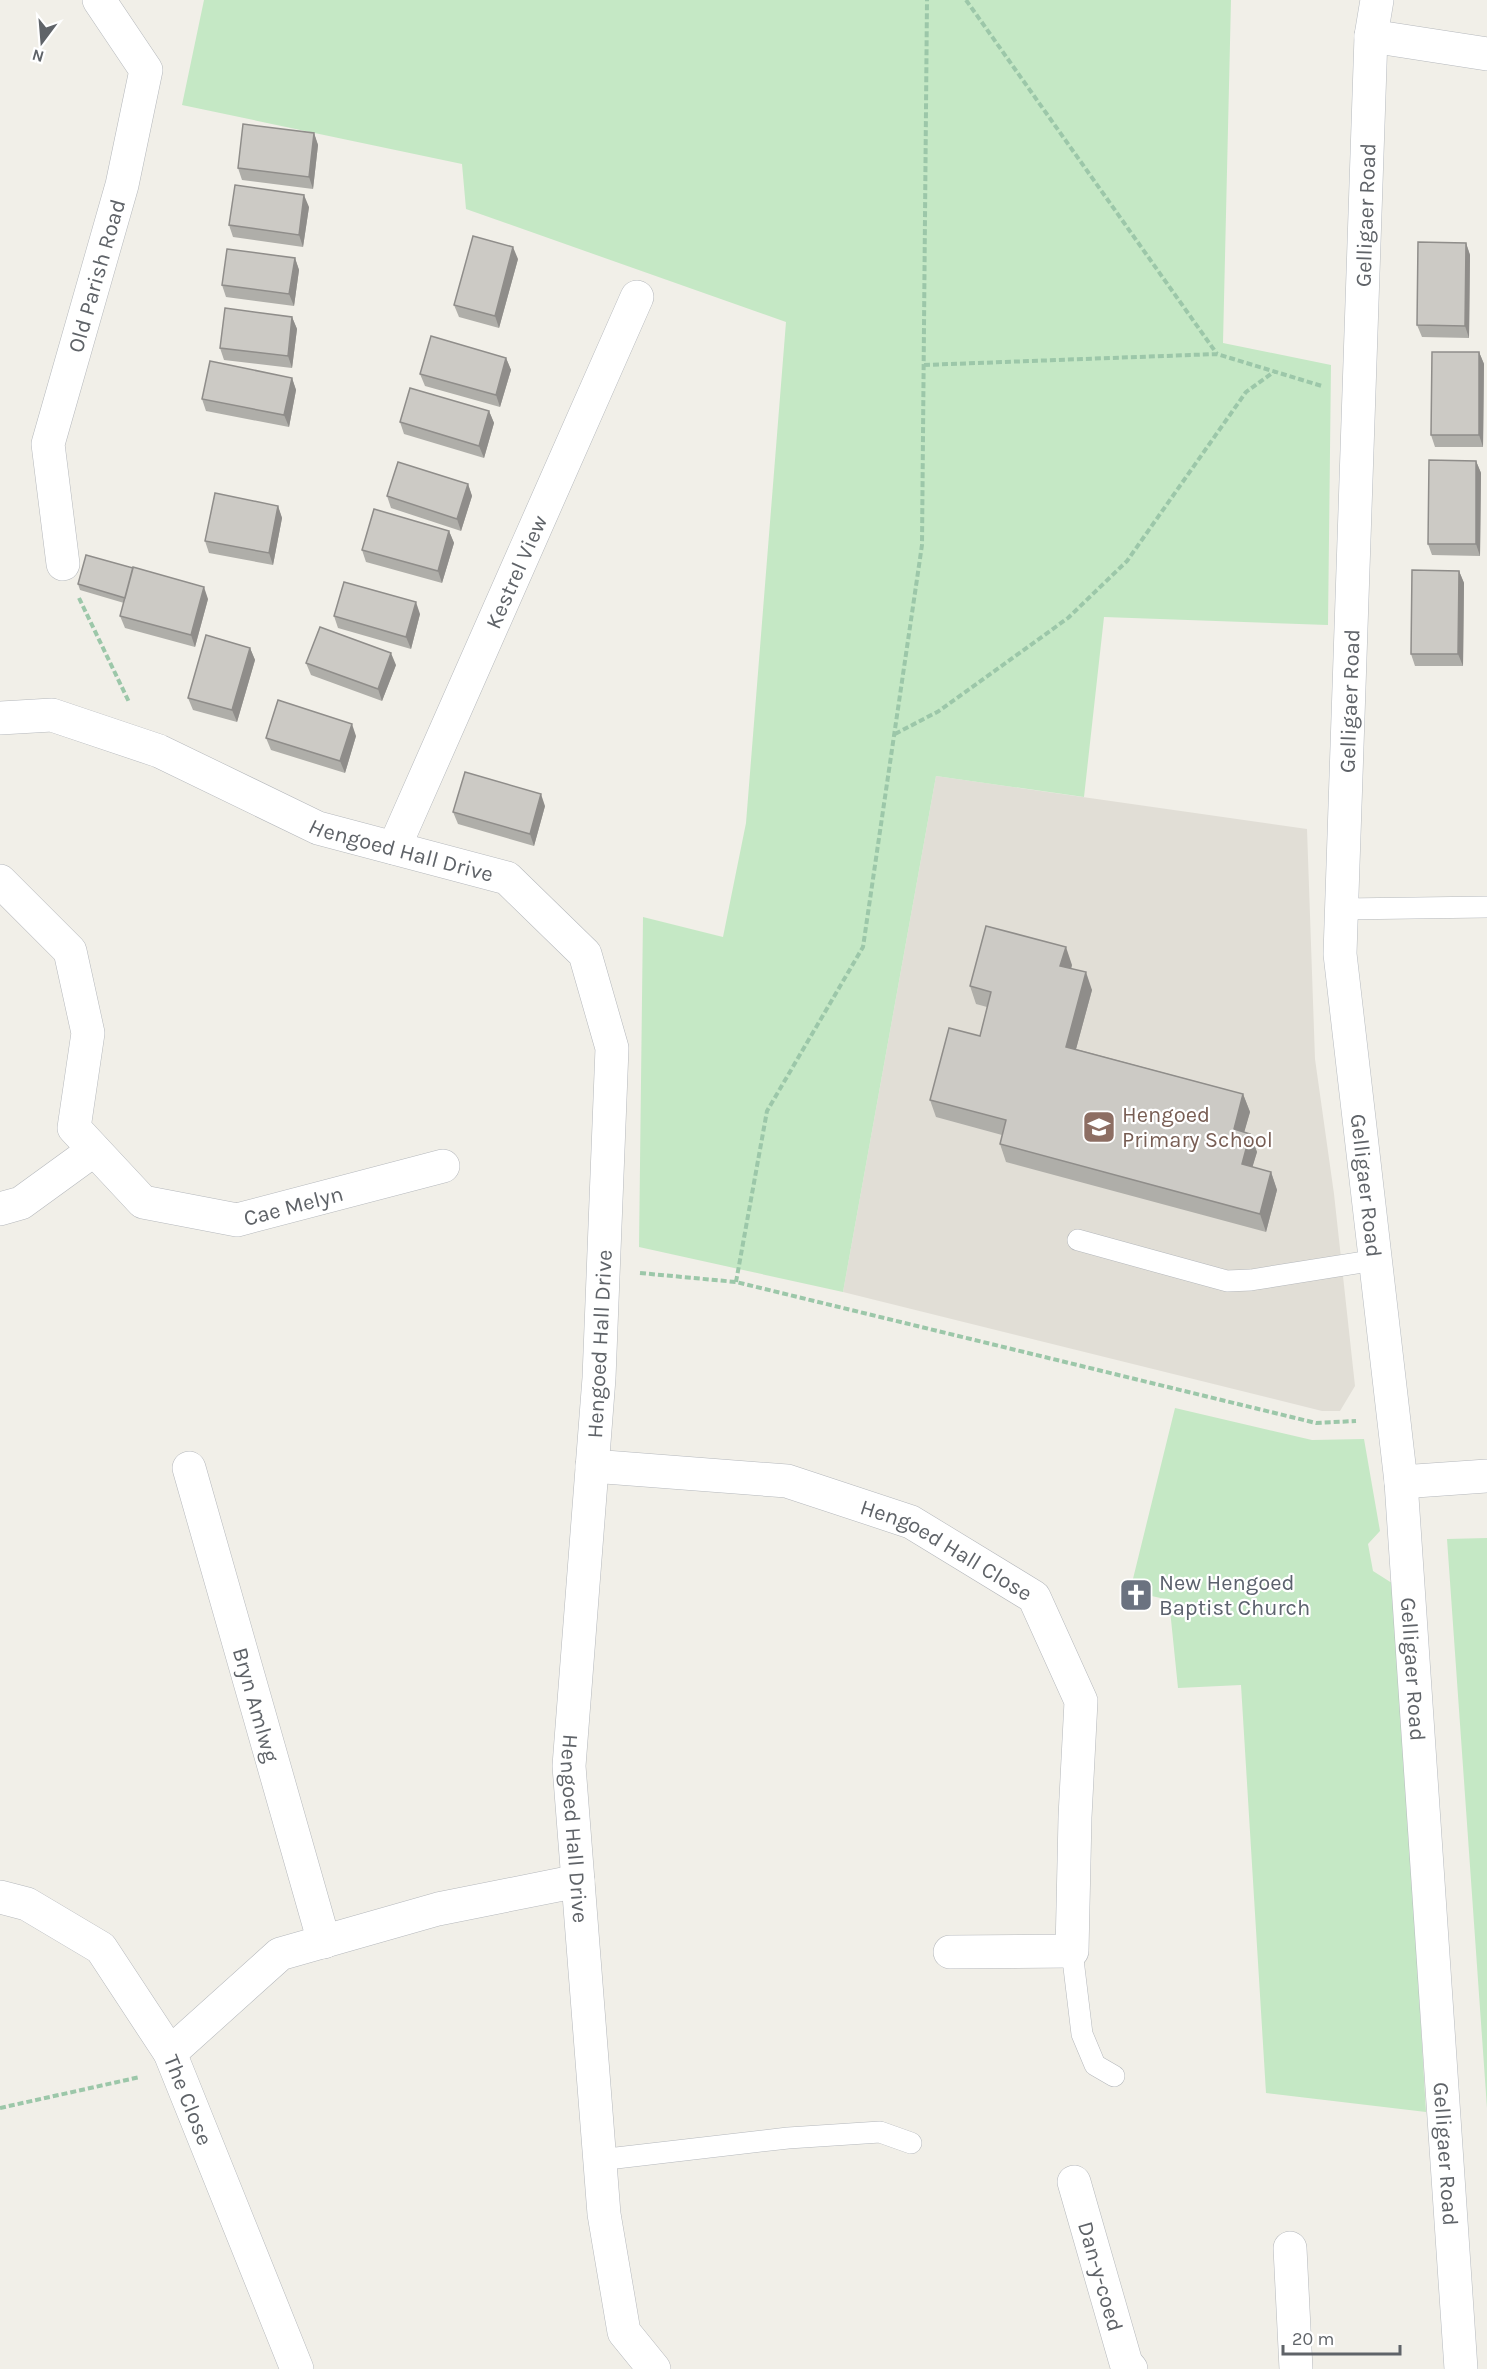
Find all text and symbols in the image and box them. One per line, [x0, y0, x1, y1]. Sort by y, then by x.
north arrow [12, 12, 72, 72]
text: N [30, 45, 46, 67]
street label: Gelligaer Road [1350, 143, 1382, 287]
street label: Old Parish Road [63, 196, 131, 356]
street label: Kestrel View [480, 511, 553, 633]
street label: Gelligaer Road [1334, 629, 1366, 773]
street label: Hengoed Hall Drive [304, 814, 496, 888]
place label: Hengoed Primary School [1122, 1102, 1273, 1153]
school or university icon: Hengoed Primary School [1081, 1109, 1117, 1145]
street label: Gelligaer Road [1345, 1112, 1387, 1259]
street label: Cae Melyn [241, 1181, 346, 1232]
street label: Hengoed Hall Drive [582, 1249, 618, 1439]
street label: Hengoed Hall Close [857, 1494, 1037, 1607]
place label: New Hengoed Baptist Church [1159, 1570, 1310, 1621]
church icon: New Hengoed Baptist Church [1118, 1577, 1154, 1613]
street label: Gelligaer Road [1395, 1596, 1430, 1742]
street label: Bryn Amlwg [227, 1644, 284, 1766]
street label: Hengoed Hall Drive [555, 1733, 593, 1924]
street label: The Close [158, 2051, 218, 2149]
street label: Gelligaer Road [1428, 2081, 1463, 2227]
street label: Dan-y-coed [1072, 2218, 1128, 2334]
scale bar [1283, 2318, 1400, 2356]
text: 20 m [1292, 2328, 1334, 2350]

